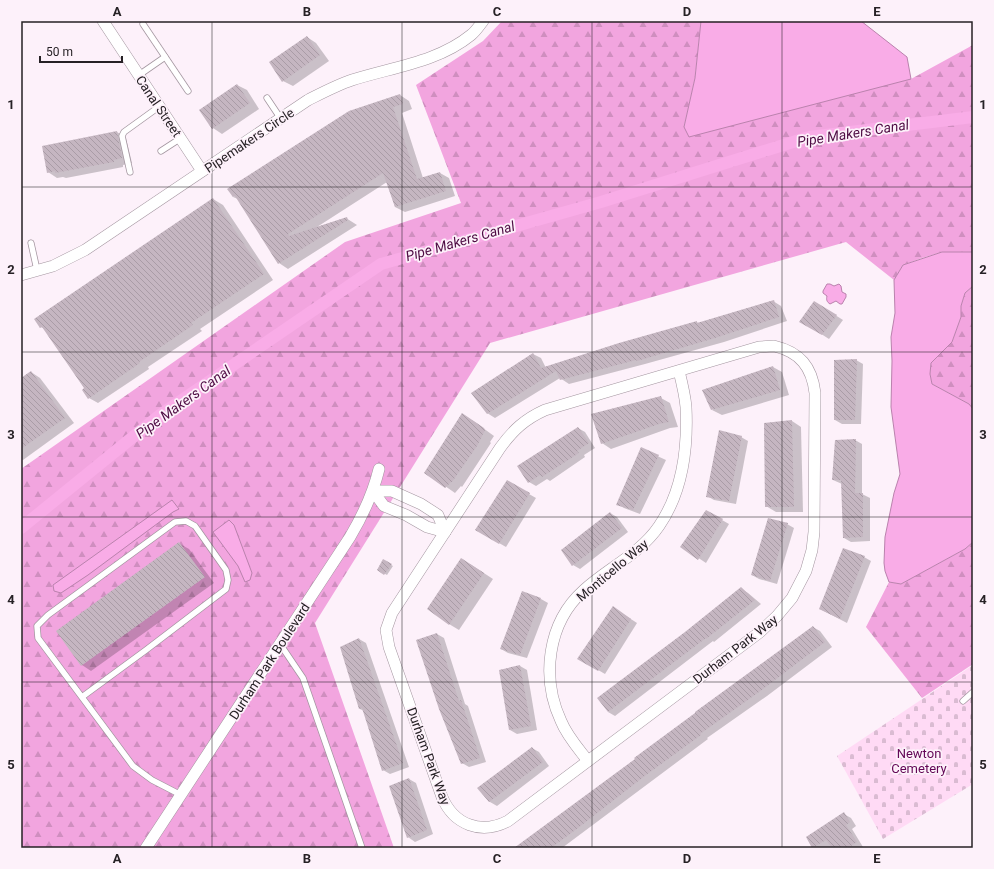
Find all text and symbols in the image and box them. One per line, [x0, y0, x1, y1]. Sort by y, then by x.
text: A [113, 4, 122, 19]
text: B [303, 4, 311, 19]
text: C [493, 4, 502, 19]
text: D [683, 4, 691, 19]
text: E [873, 4, 881, 19]
scale bar [40, 38, 122, 64]
text: 50 m [46, 45, 73, 59]
street label: Canal Street [133, 73, 185, 140]
text: 1 [7, 97, 15, 112]
text: 1 [979, 97, 987, 112]
street label: Pipemakers Circle [202, 105, 297, 176]
water label: Pipe Makers Canal [796, 116, 911, 150]
water label: Pipe Makers Canal [404, 218, 517, 264]
text: 2 [7, 262, 15, 277]
text: 2 [979, 262, 987, 277]
water label: Pipe Makers Canal [133, 362, 234, 442]
text: 3 [7, 427, 15, 442]
text: 3 [979, 427, 987, 442]
street label: Monticello Way [574, 536, 651, 605]
text: 4 [7, 592, 15, 607]
text: 4 [979, 592, 987, 607]
street label: Durham Park Boulevard [226, 600, 313, 722]
street label: Durham Park Way [690, 612, 780, 687]
street label: Durham Park Way [404, 705, 453, 807]
park label: Newton Cemetery [891, 746, 947, 776]
text: 5 [7, 757, 15, 772]
text: 5 [979, 757, 987, 772]
text: A [113, 851, 122, 866]
text: B [303, 851, 311, 866]
text: C [493, 851, 502, 866]
text: D [683, 851, 691, 866]
text: E [873, 851, 881, 866]

